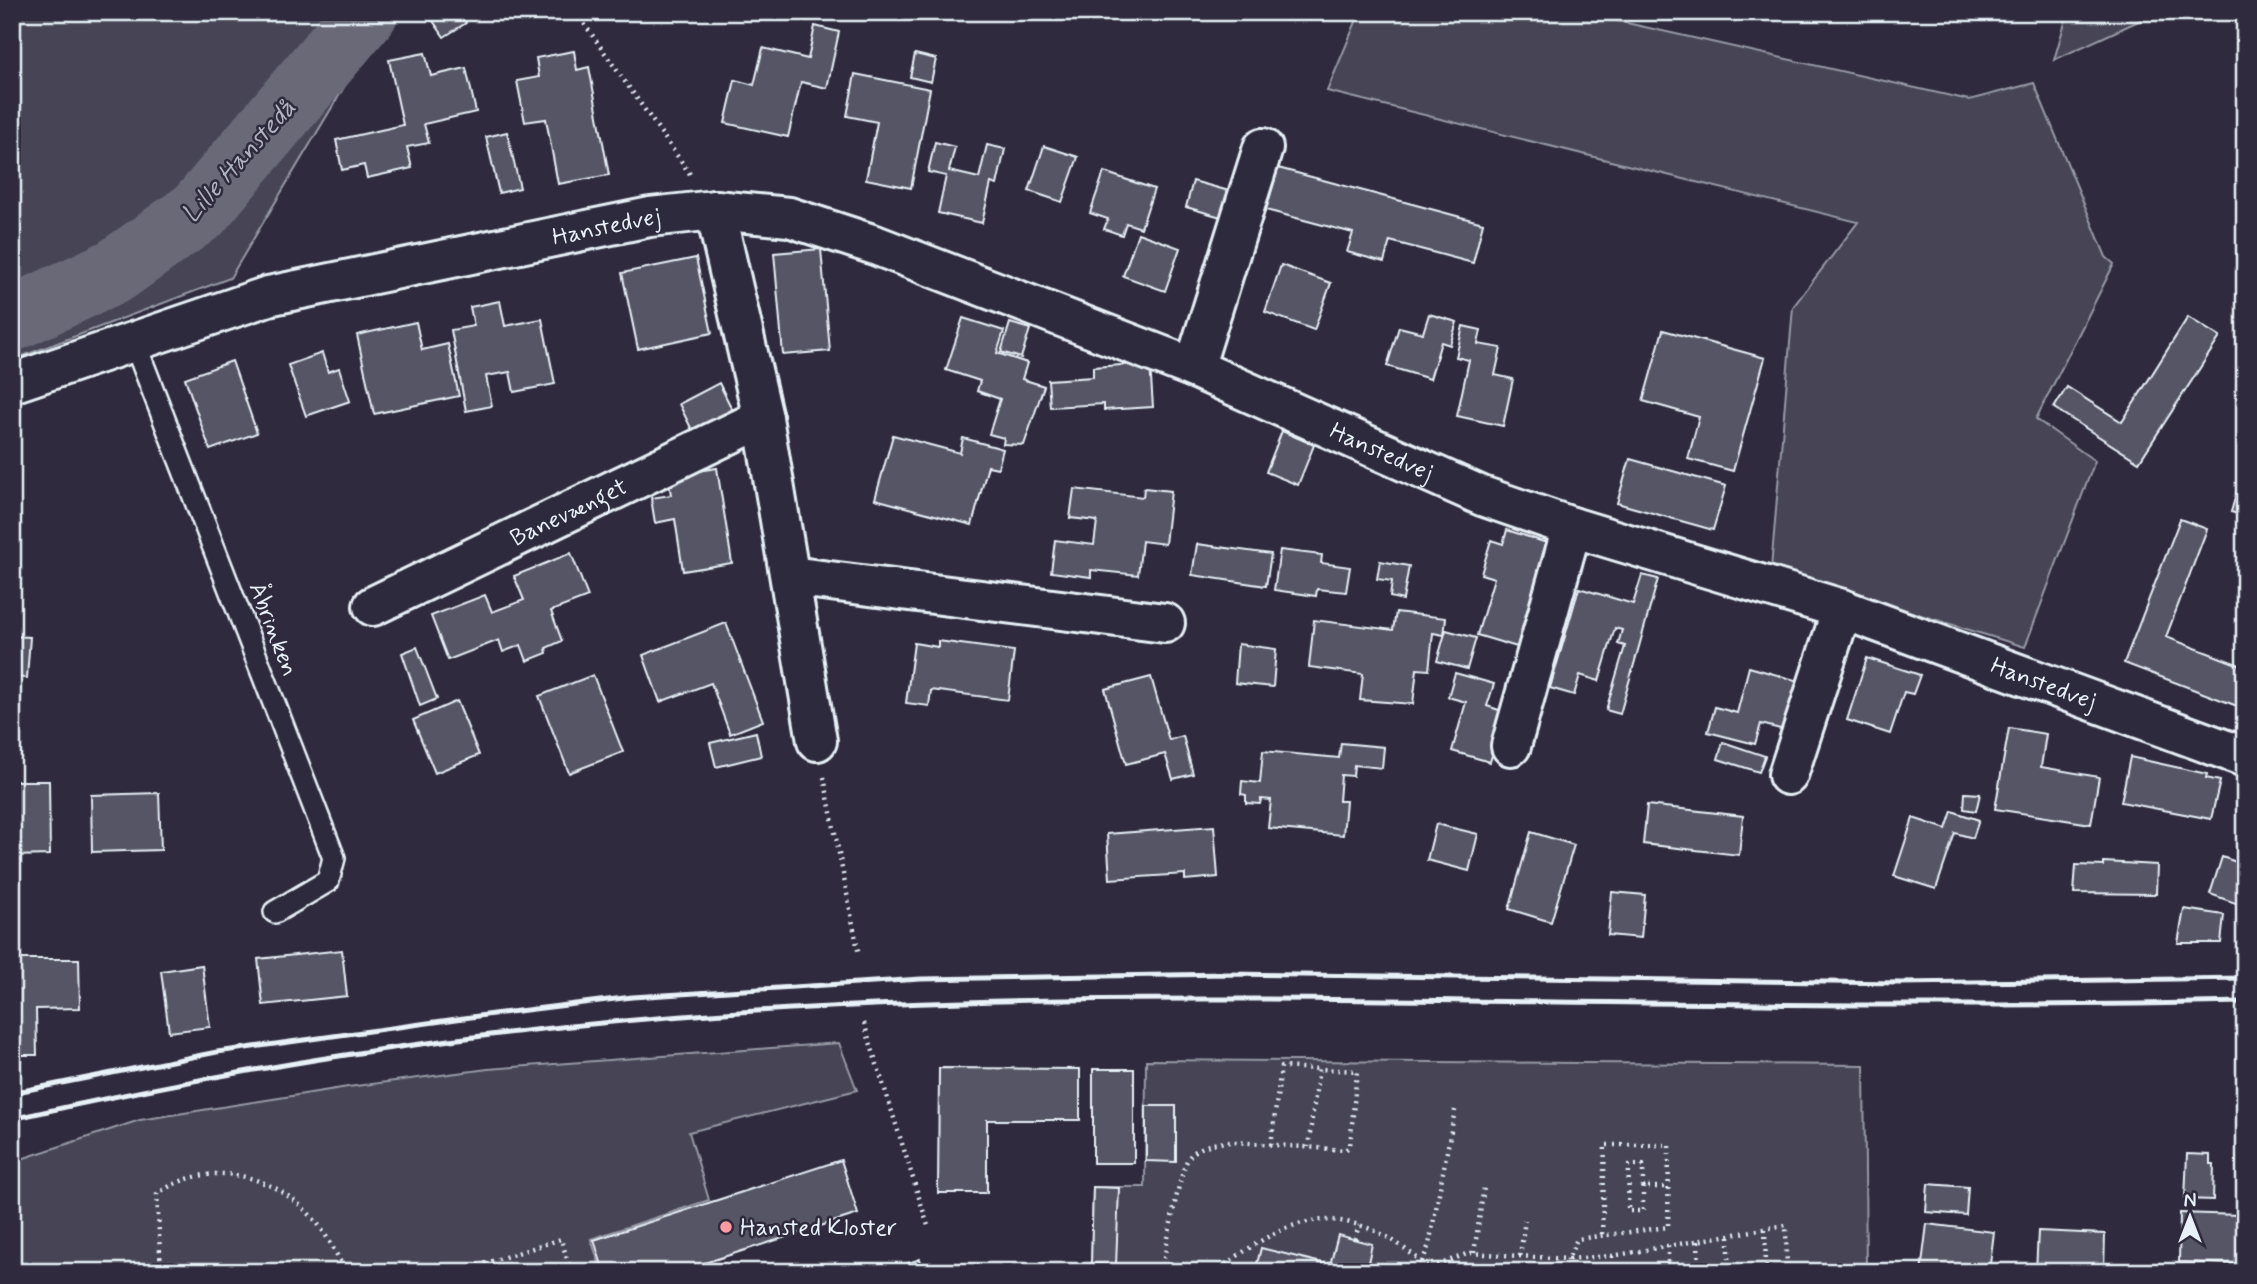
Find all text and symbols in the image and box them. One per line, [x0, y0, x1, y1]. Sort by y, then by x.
water label: Lille Hanstedå [175, 92, 304, 231]
street label: Hanstedvej [550, 202, 662, 254]
street label: Hanstedvej [1325, 416, 1438, 489]
street label: Banevænget [505, 472, 633, 555]
street label: Åbrinken [241, 578, 305, 681]
street label: Hanstedvej [1986, 651, 2100, 718]
north arrow [2156, 1182, 2226, 1252]
text: N [2184, 1189, 2196, 1214]
place label: Hansted Kloster [740, 1213, 897, 1244]
marker: Hansted Kloster [718, 1219, 734, 1235]

